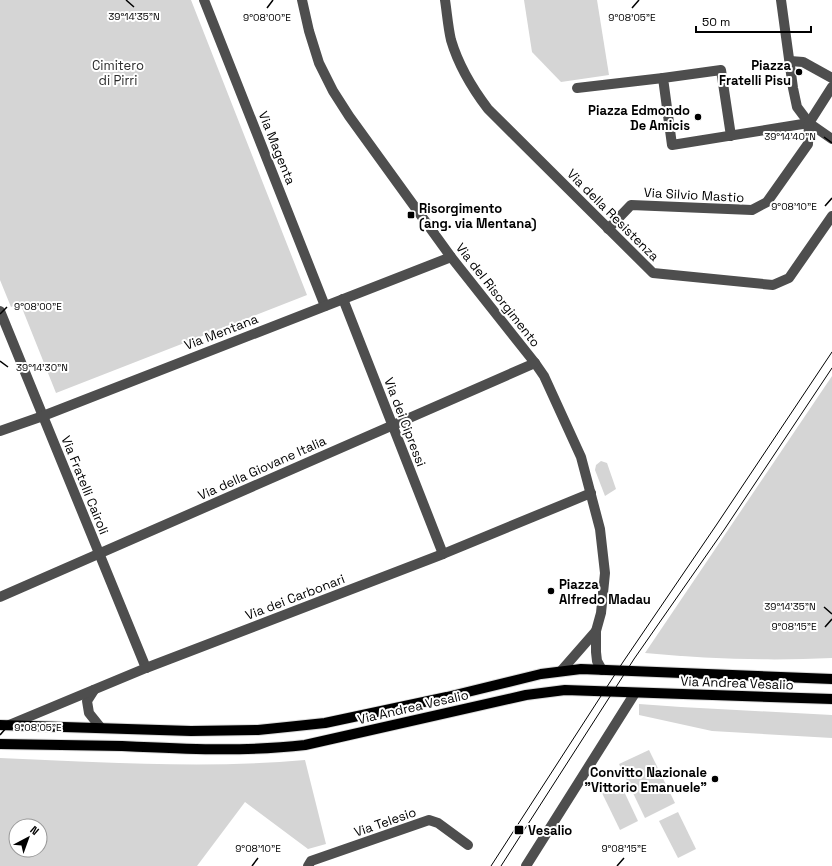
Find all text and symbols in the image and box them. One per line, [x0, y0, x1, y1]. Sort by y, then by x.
scale bar [696, 8, 811, 34]
text: 39°14'35"N [108, 10, 160, 23]
text: 9°08'00"E [243, 11, 291, 24]
text: 9°08'05"E [608, 11, 656, 24]
text: 50 m [702, 14, 730, 30]
park label: Cimitero di Pirri [92, 57, 144, 89]
place label: Piazza Fratelli Pisu [719, 57, 791, 89]
marker: Piazza Fratelli Pisu [794, 67, 804, 77]
place label: Piazza Edmondo De Amicis [588, 102, 690, 134]
street label: Via Magenta [255, 109, 300, 188]
marker: Piazza Edmondo De Amicis [693, 112, 703, 122]
text: 39°14'40"N [764, 130, 816, 143]
street label: Via della Resistenza [563, 165, 663, 265]
street label: Via Silvio Mastio [643, 184, 745, 206]
place label: Risorgimento (ang. via Mentana) [419, 200, 537, 232]
text: 9°08'10"E [771, 200, 817, 213]
marker: Risorgimento (ang. via Mentana) [406, 210, 416, 220]
street label: Via del Risorgimento [452, 240, 544, 350]
text: 9°08'00"E [14, 300, 62, 313]
street label: Via Mentana [182, 310, 261, 354]
text: 39°14'30"N [16, 361, 68, 374]
street label: Via dei Cipressi [380, 375, 430, 469]
street label: Via della Giovane Italia [195, 432, 329, 504]
street label: Via Fratelli Cairoli [57, 433, 113, 537]
street label: Via dei Carbonari [243, 570, 347, 624]
place label: Piazza Alfredo Madau [559, 576, 651, 608]
marker: Piazza Alfredo Madau [546, 586, 556, 596]
text: 39°14'35"N [764, 600, 816, 613]
text: 9°08'15"E [771, 620, 817, 633]
street label: Via Andrea Vesalio [680, 673, 794, 693]
street label: Via Andrea Vesalio [356, 686, 470, 728]
text: 9°08'05"E [14, 721, 62, 734]
place label: Convitto Nazionale "Vittorio Emanuele" [584, 764, 707, 796]
marker: Convitto Nazionale "Vittorio Emanuele" [710, 774, 720, 784]
street label: Via Telesio [352, 803, 418, 841]
north arrow [8, 818, 48, 858]
place label: Vesalio [528, 822, 572, 839]
text: N [27, 823, 42, 838]
marker: Vesalio [513, 824, 525, 836]
text: 9°08'10"E [235, 842, 281, 855]
text: 9°08'15"E [601, 842, 647, 855]

